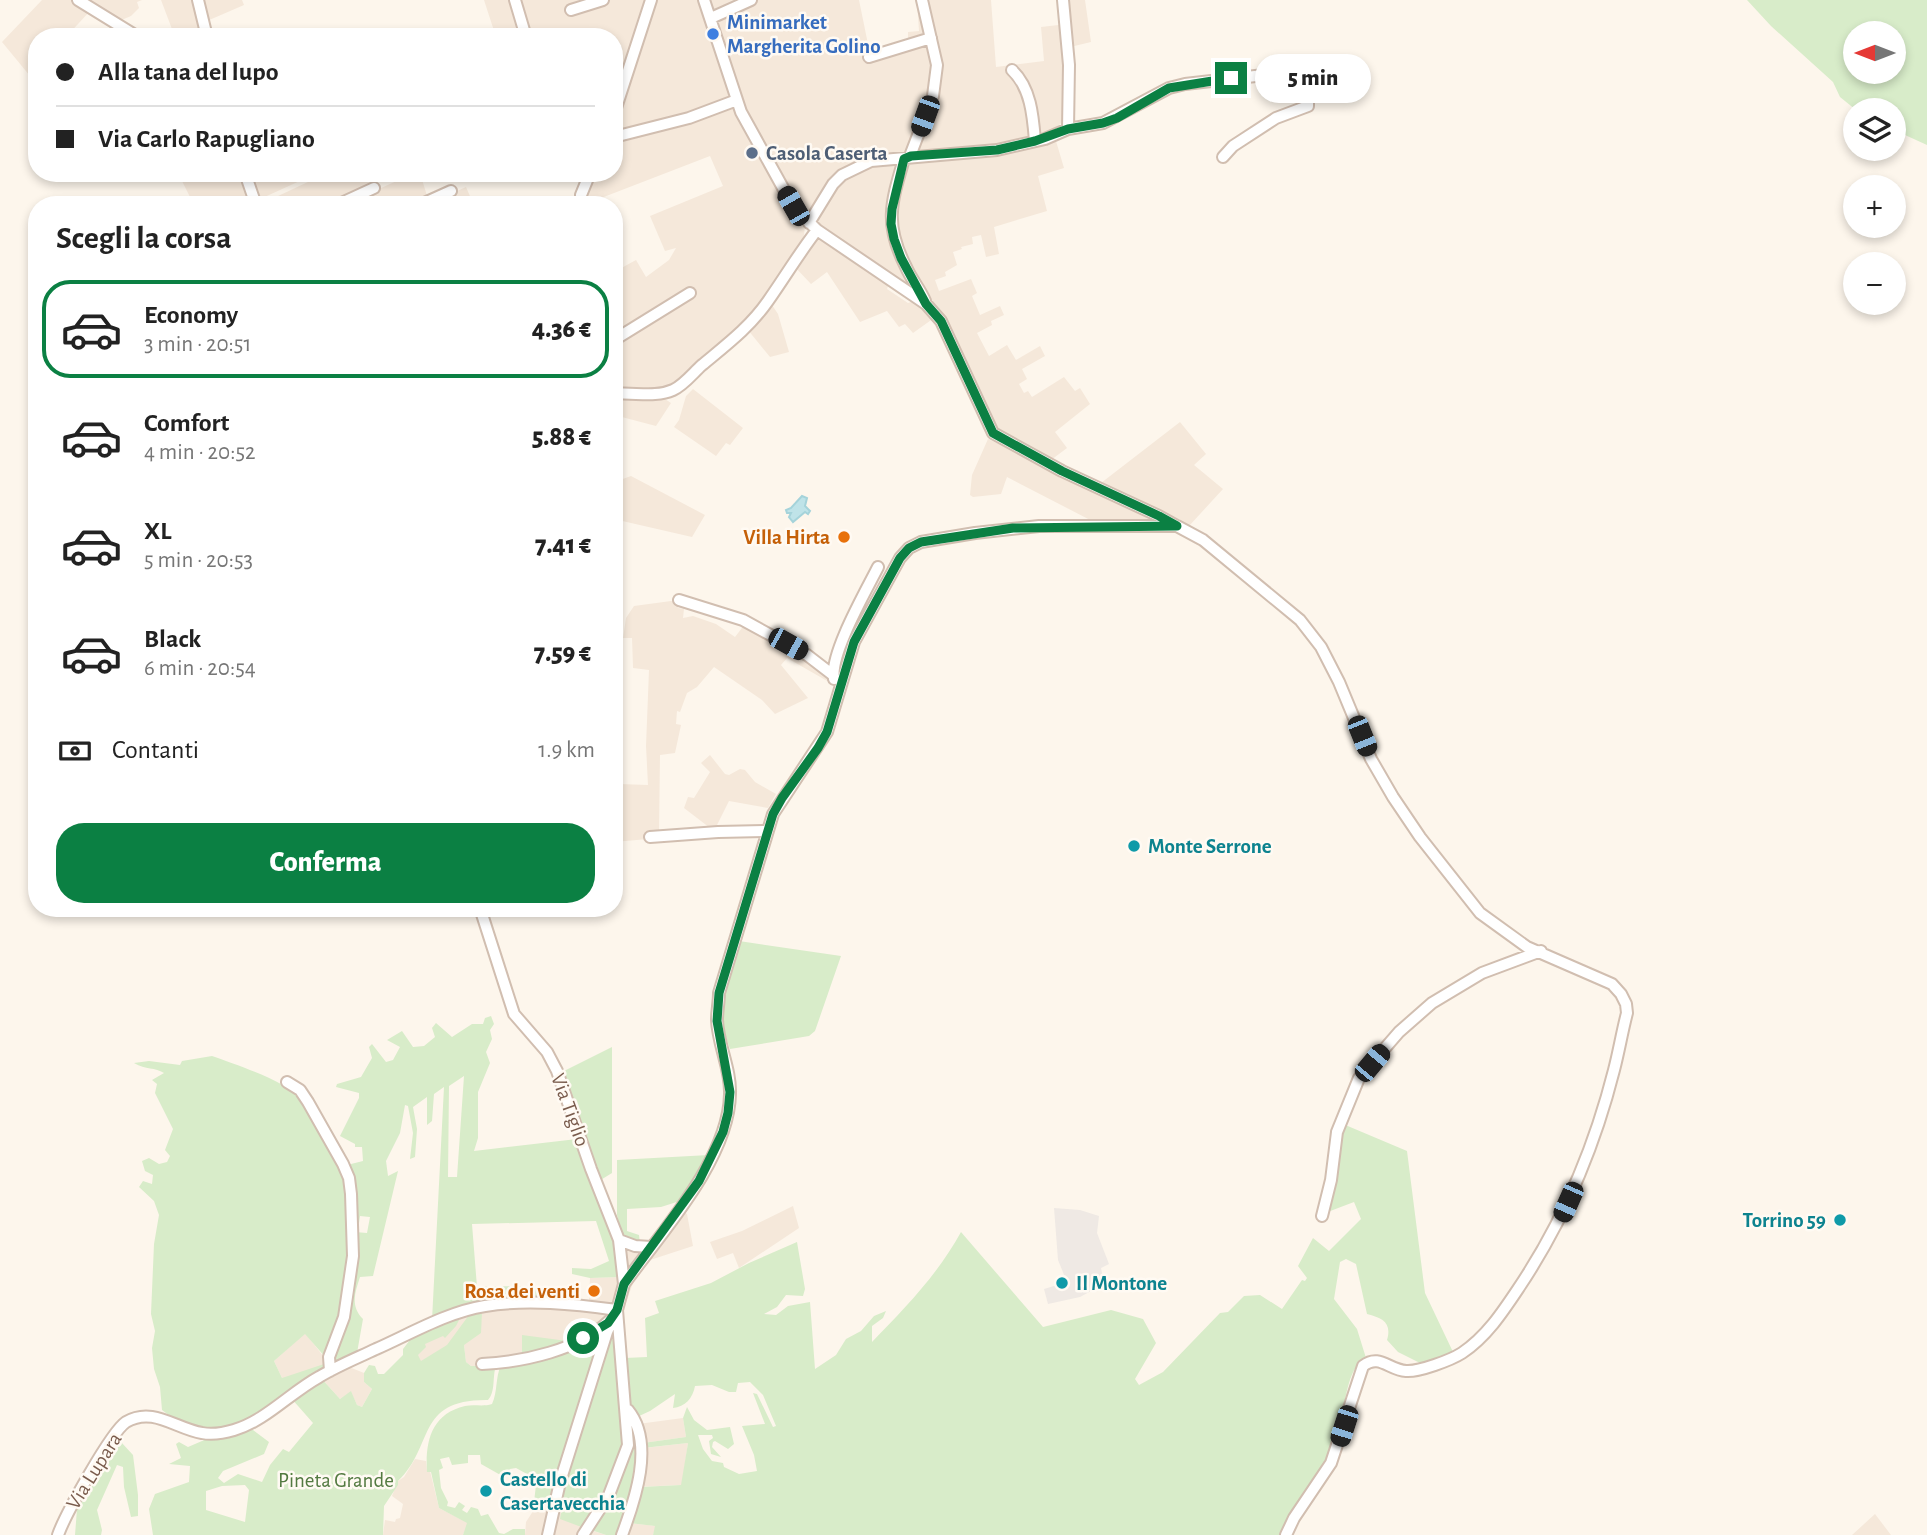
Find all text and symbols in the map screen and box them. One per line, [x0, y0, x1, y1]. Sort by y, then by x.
place label: Minimarket Margherita Golino [727, 12, 881, 57]
north arrow [1843, 21, 1906, 84]
map controls [1843, 21, 1906, 315]
marker: Minimarket Margherita Golino [705, 26, 721, 42]
callout: 5 min [1256, 54, 1371, 102]
text: Alla tana del lupo [98, 59, 279, 85]
route end [1215, 62, 1247, 94]
text: 5 min [1288, 67, 1338, 90]
car [908, 93, 943, 139]
button: layers [1843, 98, 1906, 161]
text: Via Carlo Rapugliano [98, 126, 315, 152]
place label: Casola Caserta [766, 143, 888, 164]
marker: Casola Caserta [744, 145, 760, 161]
button: + [1843, 175, 1906, 238]
car [774, 183, 813, 229]
text: Scegli la corsa [56, 222, 232, 254]
button: − [1843, 252, 1906, 315]
icon: car [60, 298, 123, 361]
text: Economy [144, 302, 238, 328]
text: 4.36 € [532, 316, 591, 342]
text: 3 min · 20:51 [144, 333, 251, 356]
icon: car [60, 406, 123, 469]
text: Comfort [144, 410, 229, 436]
text: 5.88 € [532, 424, 591, 450]
text: 4 min · 20:52 [144, 441, 256, 464]
icon: car [60, 514, 123, 577]
text: XL [144, 518, 171, 544]
place label: Villa Hirta [743, 527, 830, 548]
marker: Villa Hirta [836, 529, 852, 545]
text: 7.41 € [535, 532, 591, 558]
text: 5 min · 20:53 [144, 549, 253, 572]
icon: car [60, 622, 123, 685]
car [765, 625, 812, 663]
text: Black [144, 626, 201, 652]
text: 7.59 € [534, 640, 591, 666]
text: 6 min · 20:54 [144, 657, 256, 680]
car [1345, 713, 1380, 759]
icon: cash [56, 732, 94, 770]
text: Contanti [112, 737, 199, 763]
text: 1.9 km [538, 739, 595, 762]
button: Conferma [56, 823, 595, 903]
place label: Monte Serrone [1148, 836, 1272, 857]
marker: Monte Serrone [1126, 838, 1142, 854]
car [1351, 1040, 1394, 1086]
street label: Via Tiglio [547, 1071, 593, 1149]
car [1550, 1179, 1587, 1225]
place label: Torrino 59 [1743, 1210, 1826, 1231]
marker: Torrino 59 [1832, 1212, 1848, 1228]
place label: Il Montone [1076, 1273, 1167, 1294]
marker: Il Montone [1054, 1275, 1070, 1291]
place label: Rosa dei venti [464, 1281, 580, 1302]
marker: Rosa dei venti [586, 1283, 602, 1299]
route start [567, 1322, 599, 1354]
car [1328, 1403, 1361, 1449]
street label: Via Lupara [62, 1429, 126, 1513]
place label: Castello di Casertavecchia [500, 1469, 625, 1514]
park label: Pineta Grande [278, 1470, 394, 1491]
marker: Castello di Casertavecchia [478, 1483, 494, 1499]

